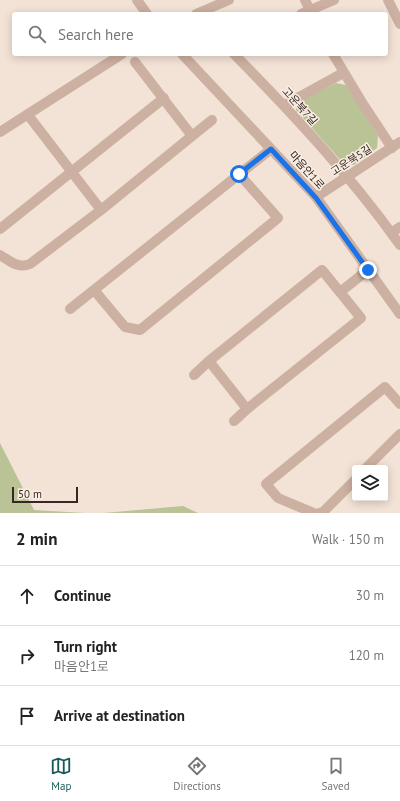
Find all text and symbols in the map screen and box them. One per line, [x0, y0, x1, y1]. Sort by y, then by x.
search box [12, 12, 388, 56]
icon: search [26, 23, 48, 45]
text: Search here [58, 25, 134, 44]
street label: 고운북7길 [279, 84, 321, 128]
street label: 고운북5길 [328, 141, 374, 179]
street label: 마음안1로 [286, 148, 328, 192]
route start [230, 165, 248, 183]
route end [359, 261, 377, 279]
map controls [352, 465, 388, 501]
button: layers [352, 465, 388, 501]
scale bar [12, 485, 78, 504]
text: 50 m [18, 487, 42, 501]
text: 2 min [16, 528, 57, 550]
text: Walk · 150 m [312, 531, 384, 548]
icon: ahead [16, 585, 38, 607]
text: Continue [54, 586, 111, 605]
text: 30 m [356, 587, 384, 604]
text: Turn right [54, 637, 117, 656]
icon: right [16, 645, 38, 667]
text: 120 m [349, 647, 384, 664]
text: 마음안1로 [54, 658, 109, 675]
icon: arrive [16, 705, 38, 727]
text: Arrive at destination [54, 706, 185, 725]
tab: Map [50, 755, 72, 793]
tab: Directions [173, 755, 221, 793]
tab: Saved [322, 755, 350, 793]

